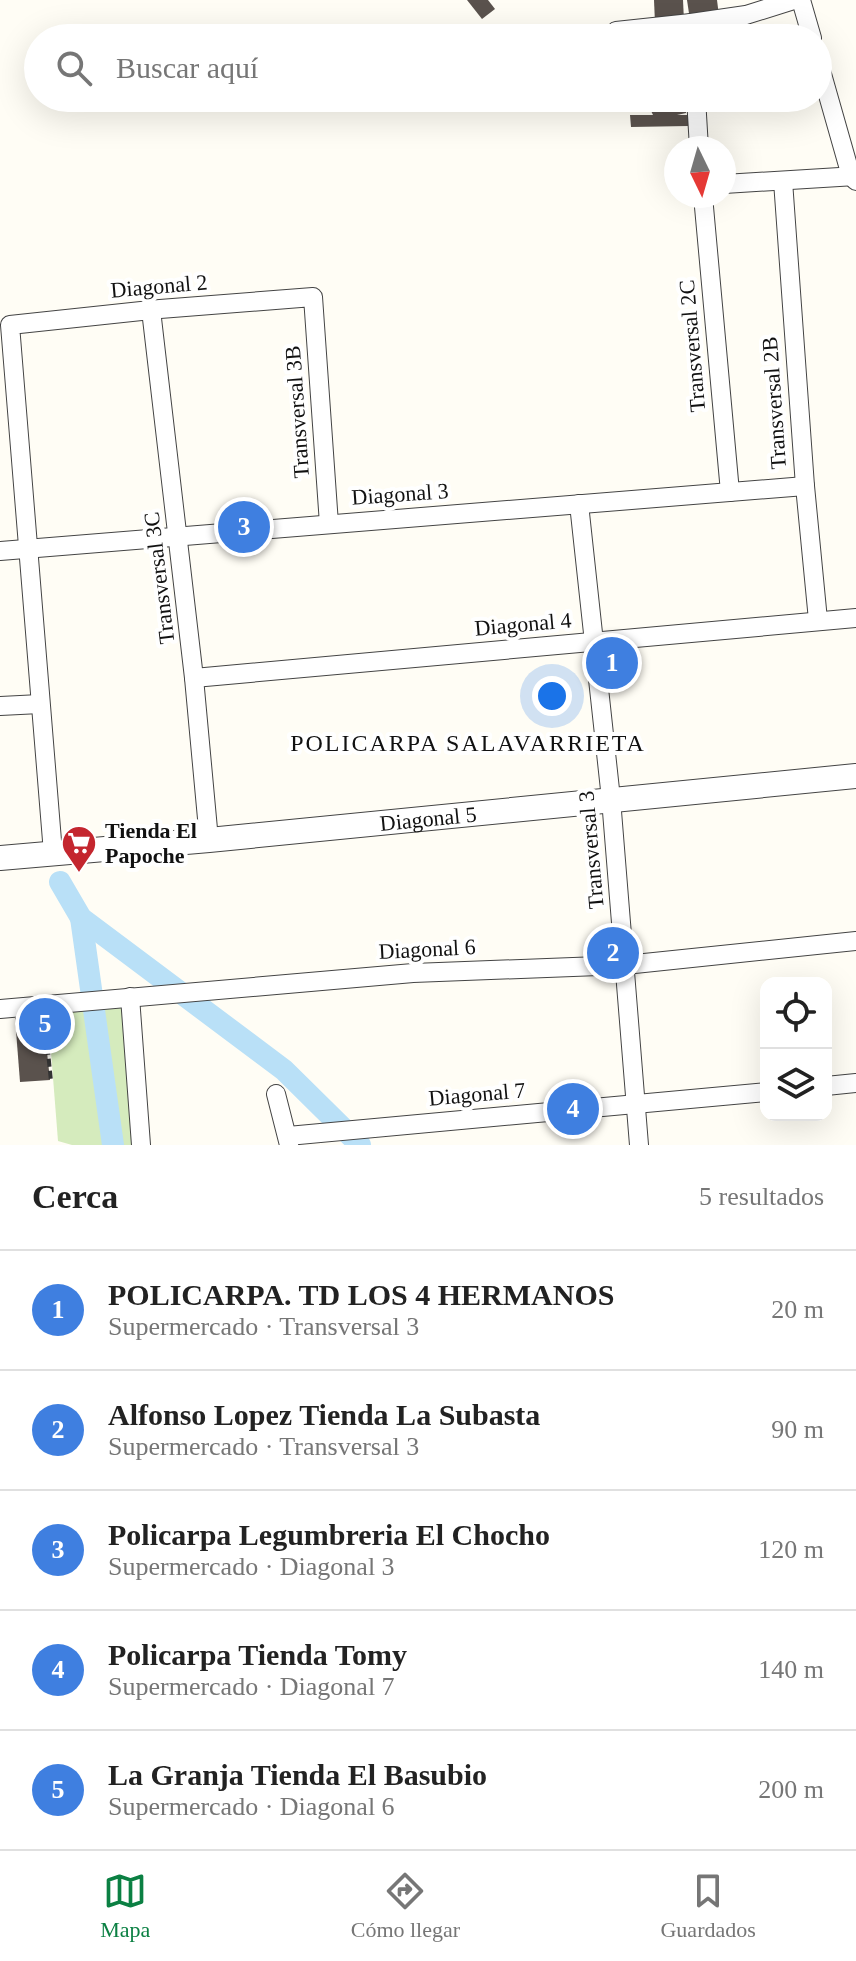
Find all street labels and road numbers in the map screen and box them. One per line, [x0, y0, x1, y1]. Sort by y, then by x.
street label: Diagonal 2 [110, 269, 208, 303]
street label: Transversal 2C [674, 279, 710, 413]
street label: Transversal 2B [757, 336, 791, 470]
street label: Transversal 3B [280, 345, 314, 479]
street label: Diagonal 3 [351, 478, 449, 510]
street label: Transversal 3C [138, 510, 180, 646]
street label: Diagonal 4 [474, 607, 572, 641]
street label: Transversal 3 [573, 790, 609, 910]
street label: Diagonal 5 [379, 801, 478, 836]
street label: Diagonal 6 [378, 934, 476, 964]
street label: Diagonal 7 [428, 1077, 526, 1111]

